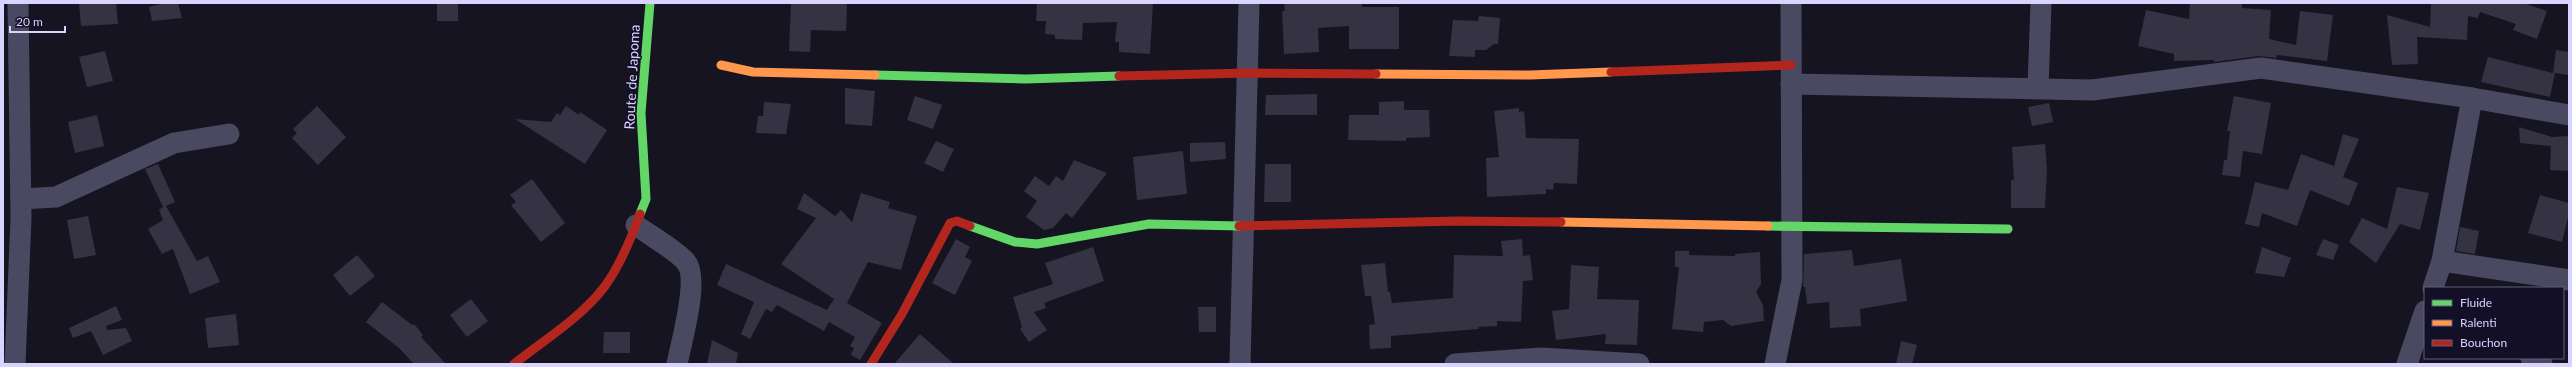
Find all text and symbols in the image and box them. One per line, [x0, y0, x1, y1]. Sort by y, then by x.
scale bar [10, 8, 65, 34]
text: 20 m [16, 14, 43, 29]
street label: Route de Japoma [620, 24, 643, 130]
legend [2424, 287, 2564, 359]
text: Fluide [2460, 295, 2492, 310]
text: Ralenti [2460, 315, 2497, 330]
text: Bouchon [2460, 335, 2507, 350]

